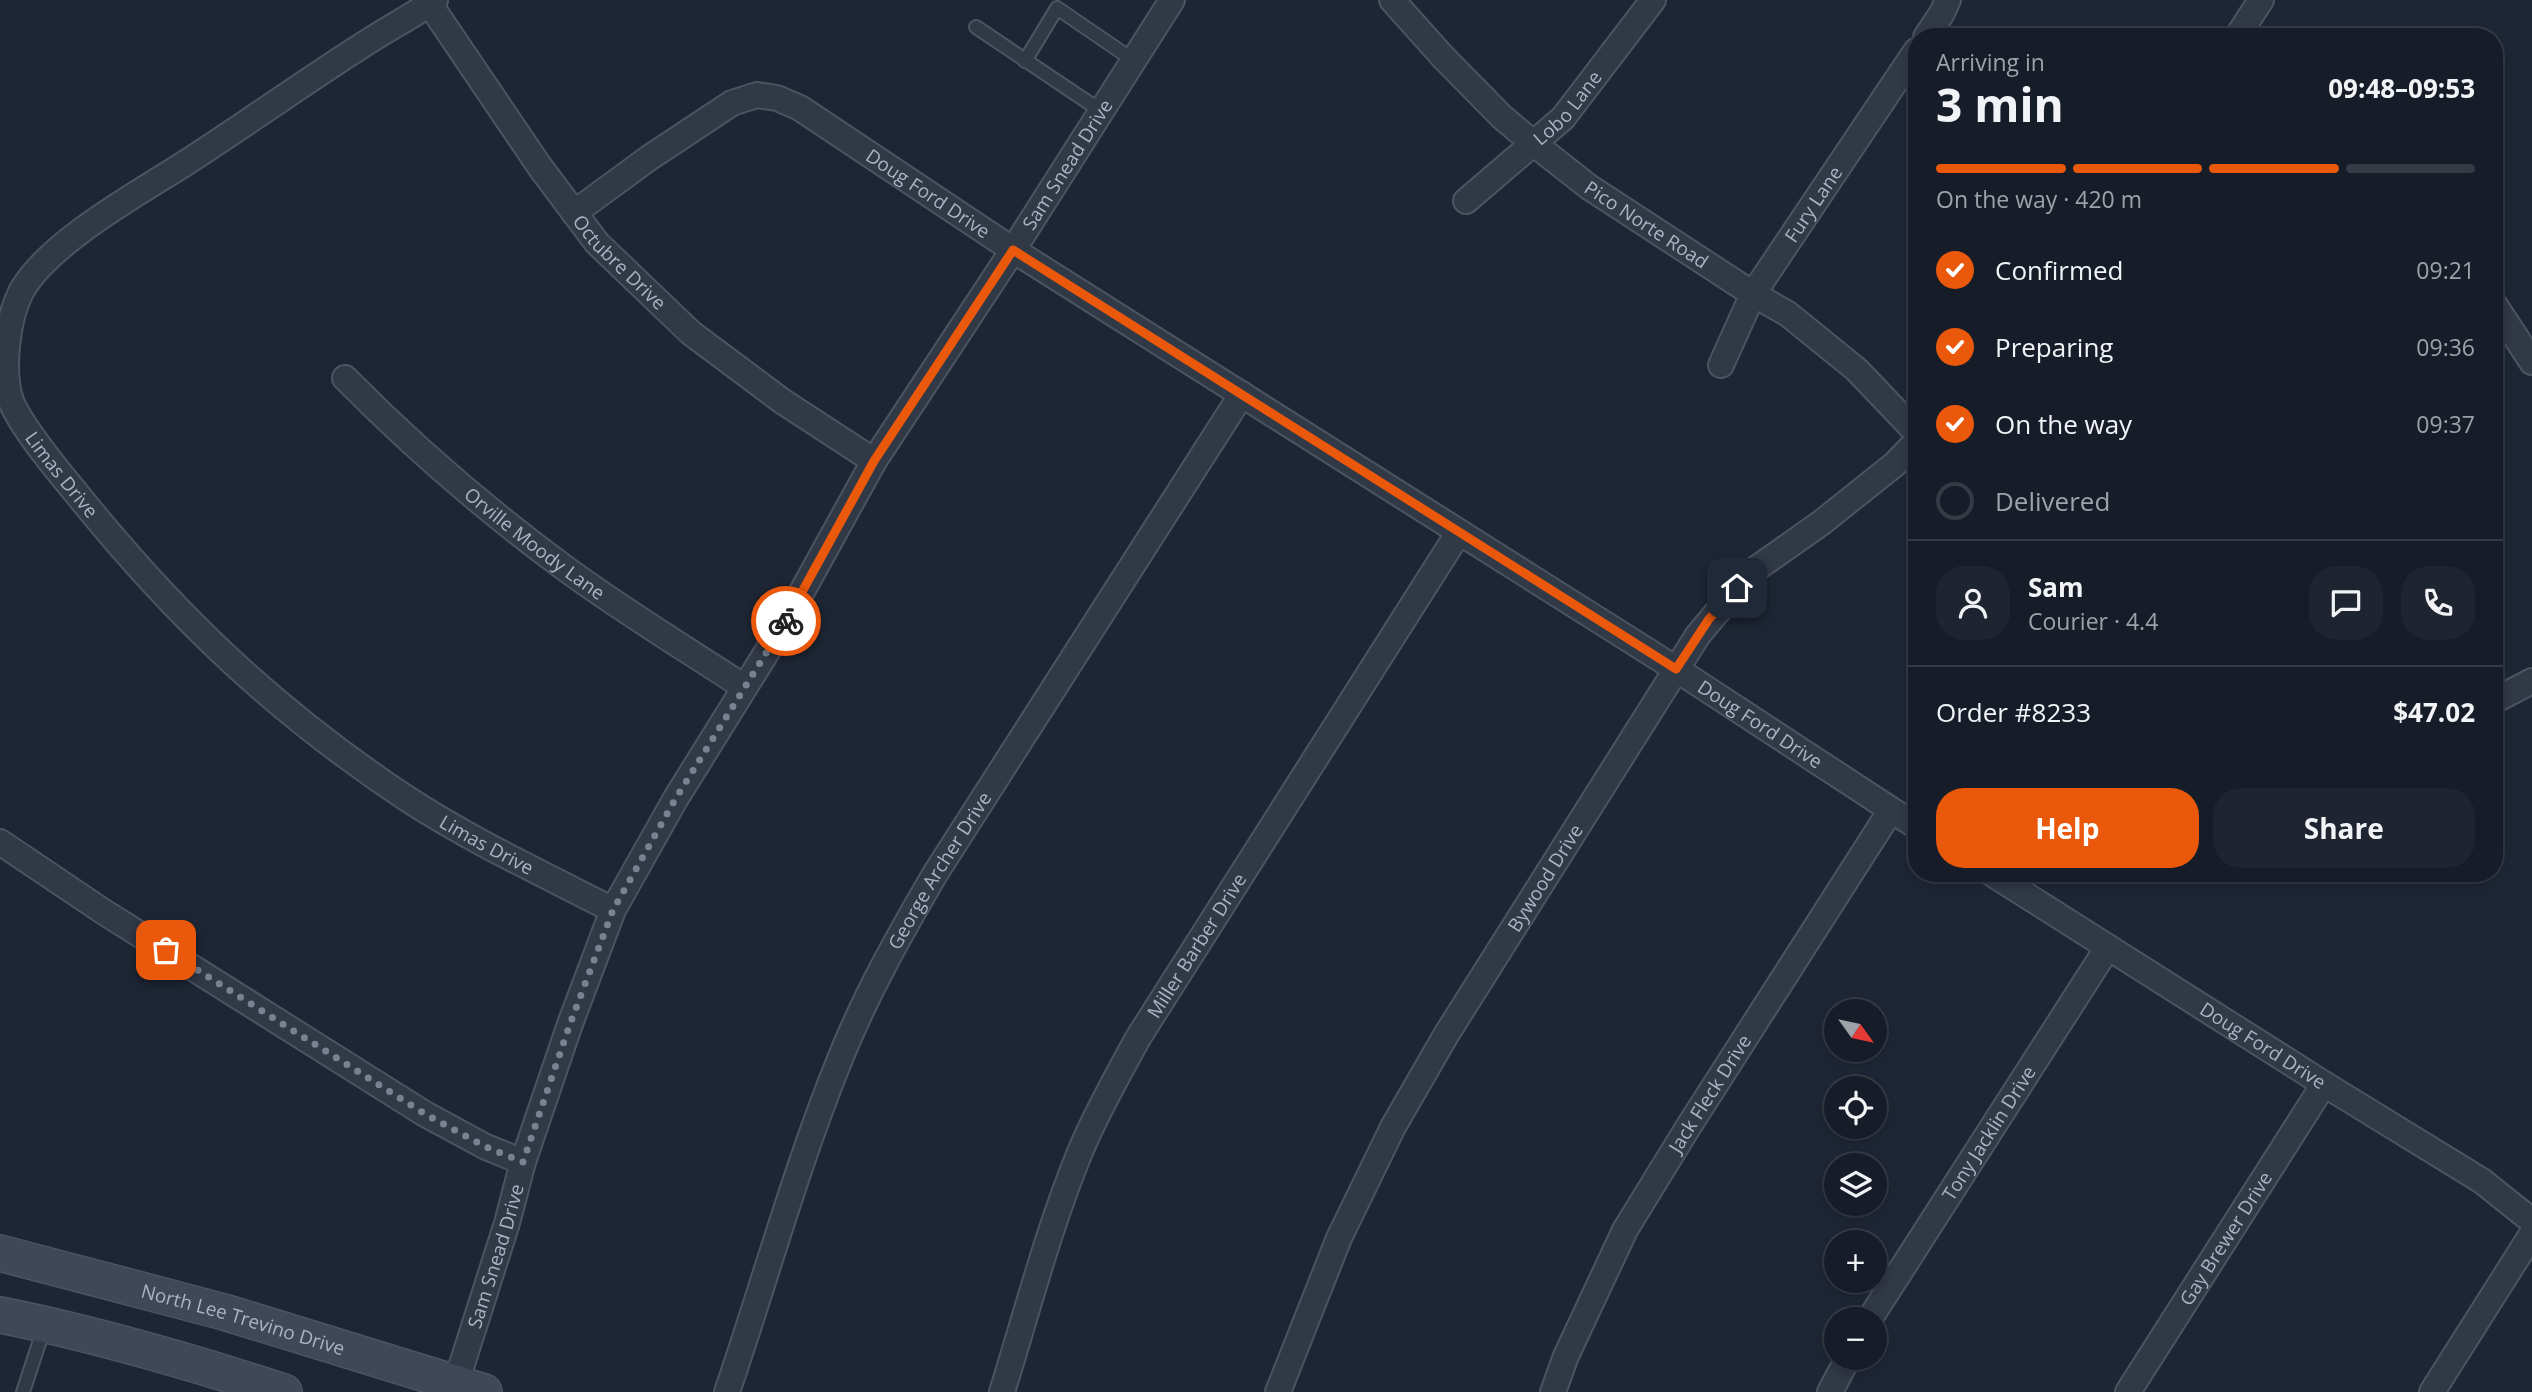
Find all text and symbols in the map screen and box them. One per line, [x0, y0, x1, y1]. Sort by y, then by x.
text: Arriving in [1936, 46, 2045, 78]
street label: Lobo Lane [1527, 65, 1608, 151]
text: 09:48–09:53 [2328, 70, 2475, 106]
text: 3 min [1936, 73, 2064, 135]
street label: Sam Snead Drive [1016, 94, 1119, 235]
street label: Doug Ford Drive [861, 143, 995, 244]
street label: Fury Lane [1778, 161, 1848, 247]
street label: Pico Norte Road [1580, 175, 1714, 274]
text: On the way · 420 m [1936, 183, 2142, 215]
street label: Octubre Drive [567, 209, 672, 316]
icon: check [1936, 251, 1974, 289]
text: Confirmed [1995, 252, 2123, 288]
text: 09:21 [2416, 254, 2475, 286]
icon: check [1936, 328, 1974, 366]
text: Preparing [1995, 329, 2113, 365]
text: 09:36 [2416, 331, 2475, 363]
icon: check [1936, 405, 1974, 443]
text: On the way [1995, 406, 2132, 442]
text: 09:37 [2416, 408, 2475, 440]
street label: Limas Drive [19, 426, 104, 523]
street label: Orville Moody Lane [459, 481, 610, 606]
text: Delivered [1995, 483, 2110, 519]
pin [1707, 558, 1767, 618]
button: person [1936, 566, 2010, 640]
button: chat [2309, 566, 2383, 640]
button: phone [2401, 566, 2475, 640]
icon: home [1718, 569, 1756, 607]
text: Sam [2028, 569, 2084, 605]
courier [751, 586, 821, 656]
icon: bike [767, 602, 805, 640]
text: Courier · 4.4 [2028, 605, 2158, 637]
street label: Doug Ford Drive [1693, 674, 1828, 774]
text: Order #8233 [1936, 694, 2091, 730]
text: $47.02 [2393, 694, 2475, 730]
street label: George Archer Drive [882, 787, 997, 954]
button: Help [1936, 788, 2199, 868]
button: Share [2213, 788, 2475, 868]
street label: Limas Drive [435, 809, 538, 881]
street label: Bywood Drive [1501, 819, 1589, 937]
street label: Miller Barber Drive [1141, 868, 1252, 1023]
pin [136, 920, 196, 980]
icon: bag [147, 931, 185, 969]
street label: Doug Ford Drive [2195, 996, 2331, 1095]
north arrow [1824, 999, 1886, 1062]
map controls [1824, 999, 1887, 1370]
street label: Jack Fleck Drive [1661, 1029, 1757, 1159]
street label: Tony Jacklin Drive [1936, 1061, 2042, 1206]
button: locate [1824, 1076, 1887, 1139]
button: layers [1824, 1153, 1887, 1216]
street label: Gay Brewer Drive [2173, 1166, 2278, 1310]
street label: Sam Snead Drive [461, 1181, 530, 1332]
button: + [1824, 1230, 1887, 1293]
street label: North Lee Trevino Drive [138, 1278, 348, 1361]
button: − [1824, 1307, 1887, 1370]

